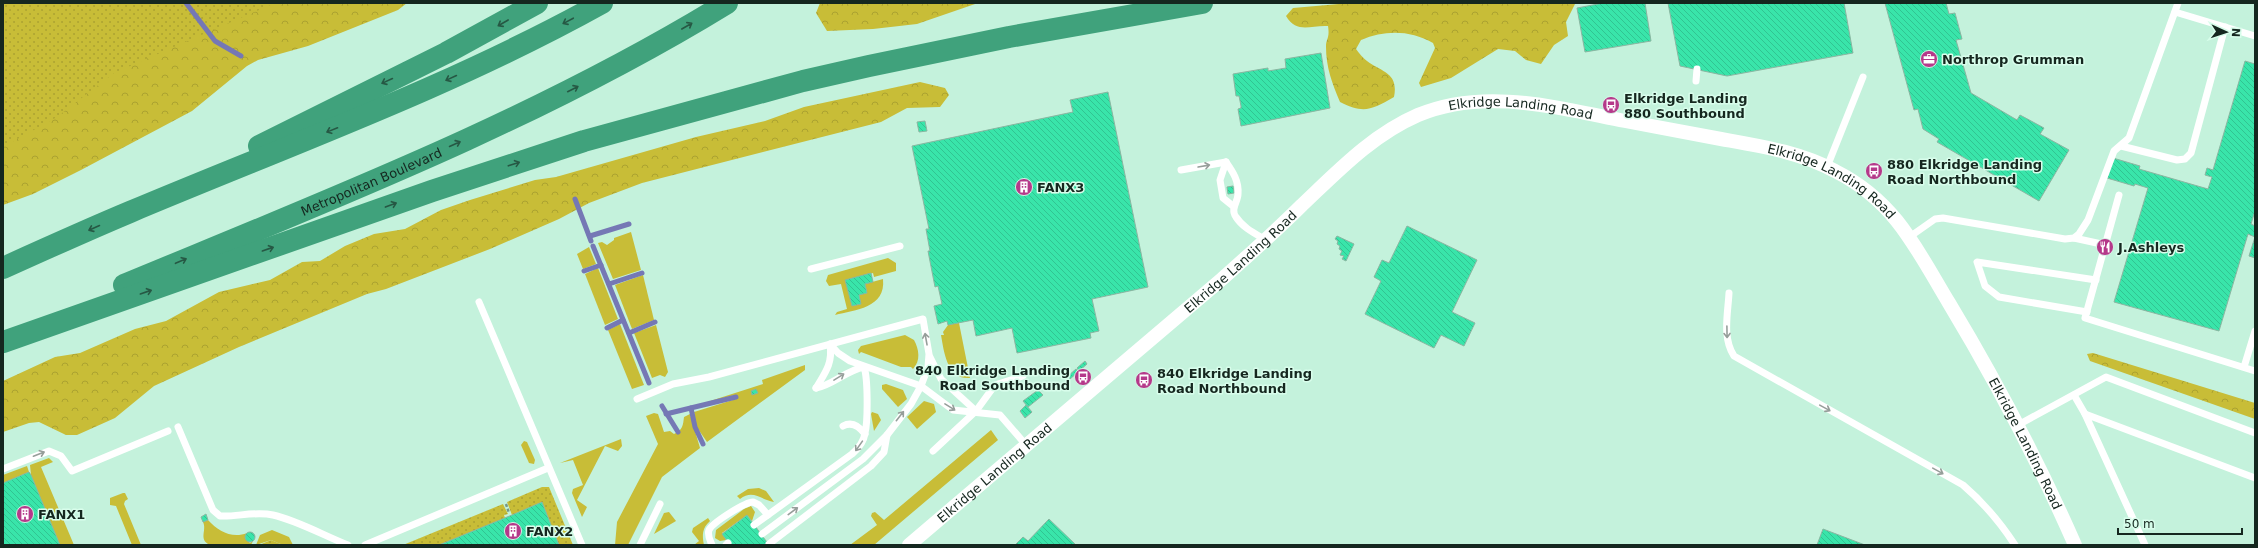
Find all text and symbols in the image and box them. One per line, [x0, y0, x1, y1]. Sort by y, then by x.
north arrow [2206, 12, 2246, 52]
one-way arrow [562, 18, 574, 26]
one-way arrow [497, 19, 509, 27]
one-way arrow [681, 22, 693, 30]
text: N [2229, 28, 2242, 37]
office icon: Northrop Grumman [1919, 49, 1939, 69]
place label: Northrop Grumman [1942, 52, 2084, 67]
one-way arrow [445, 75, 457, 82]
one-way arrow [382, 78, 394, 85]
one-way arrow [567, 85, 579, 92]
place label: Elkridge Landing 880 Southbound [1624, 91, 1747, 121]
street label: Elkridge Landing Road [1447, 94, 1594, 122]
bus stop icon: Elkridge Landing 880 Southbound [1601, 95, 1621, 115]
one-way arrow [326, 127, 338, 135]
one-way arrow [449, 140, 461, 148]
street label: Elkridge Landing Road [1766, 140, 1899, 221]
street label: Metropolitan Boulevard [298, 145, 444, 219]
place label: 880 Elkridge Landing Road Northbound [1887, 157, 2042, 187]
one-way arrow [507, 160, 520, 167]
bus stop icon: 880 Elkridge Landing Road Northbound [1864, 161, 1884, 181]
one-way arrow [1197, 162, 1210, 170]
building icon: FANX3 [1014, 177, 1034, 197]
place label: FANX3 [1037, 180, 1084, 195]
one-way arrow [384, 201, 396, 209]
street label: Elkridge Landing Road [1181, 207, 1299, 316]
one-way arrow [88, 225, 100, 232]
restaurant icon: J.Ashleys [2095, 237, 2115, 257]
place label: J.Ashleys [2117, 240, 2185, 255]
one-way arrow [262, 245, 275, 252]
one-way arrow [175, 257, 187, 264]
one-way arrow [139, 288, 152, 295]
one-way arrow [1723, 325, 1731, 338]
one-way arrow [922, 333, 930, 346]
place label: 840 Elkridge Landing Road Southbound [915, 363, 1070, 393]
place label: 840 Elkridge Landing Road Northbound [1157, 366, 1312, 396]
bus stop icon: 840 Elkridge Landing Road Southbound [1073, 367, 1093, 387]
bus stop icon: 840 Elkridge Landing Road Northbound [1134, 370, 1154, 390]
one-way arrow [834, 372, 845, 381]
street label: Elkridge Landing Road [1986, 375, 2065, 512]
one-way arrow [944, 403, 956, 411]
one-way arrow [1818, 404, 1830, 412]
one-way arrow [896, 411, 904, 422]
street label: Elkridge Landing Road [934, 420, 1055, 525]
one-way arrow [855, 440, 863, 451]
one-way arrow [33, 450, 45, 458]
one-way arrow [1932, 468, 1944, 476]
building icon: FANX1 [15, 504, 35, 524]
place label: FANX1 [38, 507, 85, 522]
one-way arrow [787, 507, 798, 515]
scale bar [2118, 510, 2242, 536]
text: 50 m [2124, 517, 2155, 531]
building icon: FANX2 [503, 521, 523, 541]
place label: FANX2 [526, 524, 573, 539]

